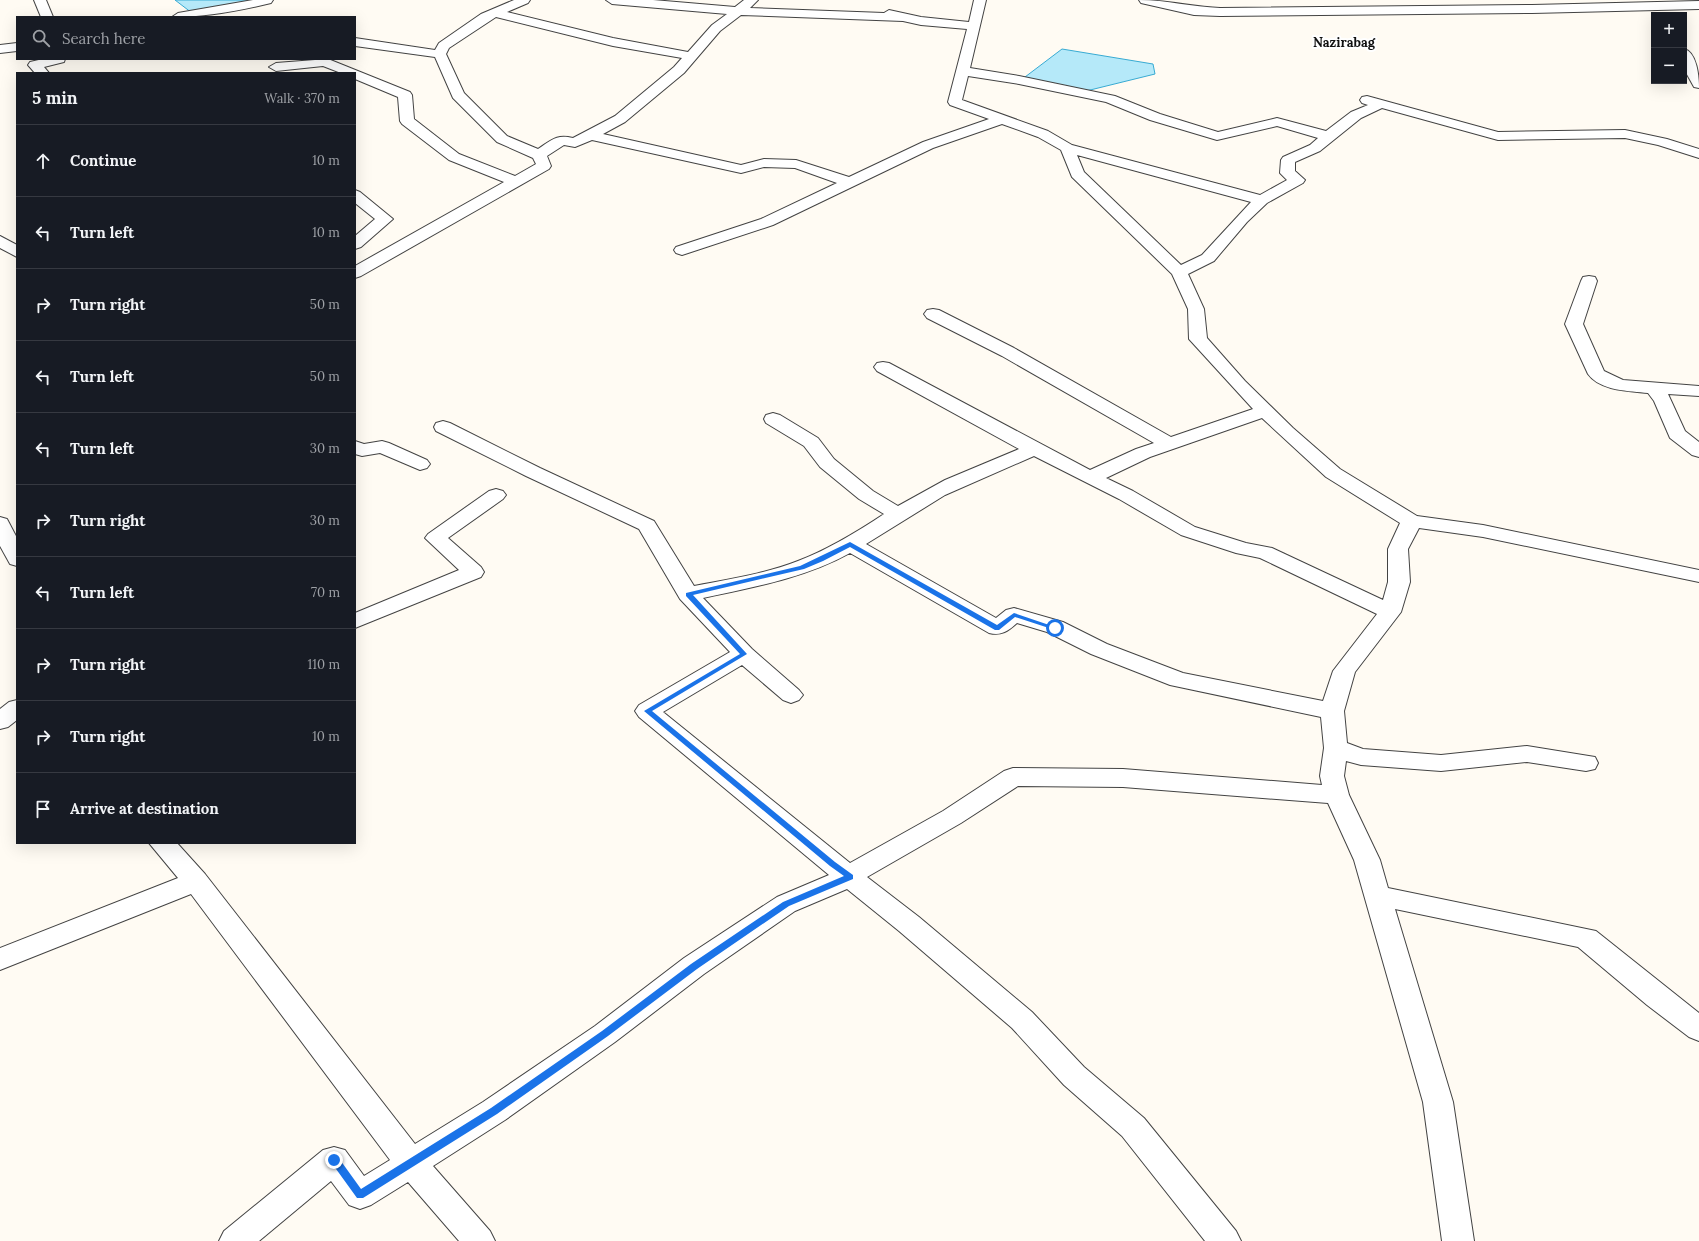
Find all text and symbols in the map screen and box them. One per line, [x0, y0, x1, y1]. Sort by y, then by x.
map controls [1651, 12, 1687, 84]
button: + [1651, 12, 1687, 48]
search box [16, 16, 356, 60]
icon: search [30, 27, 52, 49]
text: Search here [62, 29, 145, 48]
district label: Nazirabag [1313, 34, 1376, 51]
button: − [1651, 48, 1687, 84]
text: 5 min [32, 87, 78, 109]
text: Walk · 370 m [264, 90, 340, 107]
icon: ahead [32, 150, 54, 172]
text: Continue [70, 151, 136, 170]
text: 10 m [312, 152, 340, 169]
icon: left [32, 222, 54, 244]
text: Turn left [70, 223, 134, 242]
text: 10 m [312, 224, 340, 241]
icon: right [32, 294, 54, 316]
text: Turn right [70, 295, 146, 314]
text: 50 m [310, 296, 340, 313]
icon: left [32, 366, 54, 388]
text: Turn left [70, 367, 134, 386]
text: 50 m [310, 368, 340, 385]
icon: left [32, 438, 54, 460]
text: Turn left [70, 439, 134, 458]
text: 30 m [310, 440, 340, 457]
icon: right [32, 510, 54, 532]
text: Turn right [70, 511, 146, 530]
text: 30 m [310, 512, 340, 529]
icon: left [32, 582, 54, 604]
text: Turn left [70, 583, 134, 602]
text: 70 m [311, 584, 340, 601]
route start [1046, 619, 1064, 637]
icon: right [32, 654, 54, 676]
text: Turn right [70, 655, 146, 674]
text: 110 m [307, 656, 340, 673]
icon: right [32, 726, 54, 748]
text: Turn right [70, 727, 146, 746]
text: 10 m [312, 728, 340, 745]
icon: arrive [32, 798, 54, 820]
text: Arrive at destination [70, 799, 219, 818]
route end [325, 1151, 343, 1169]

